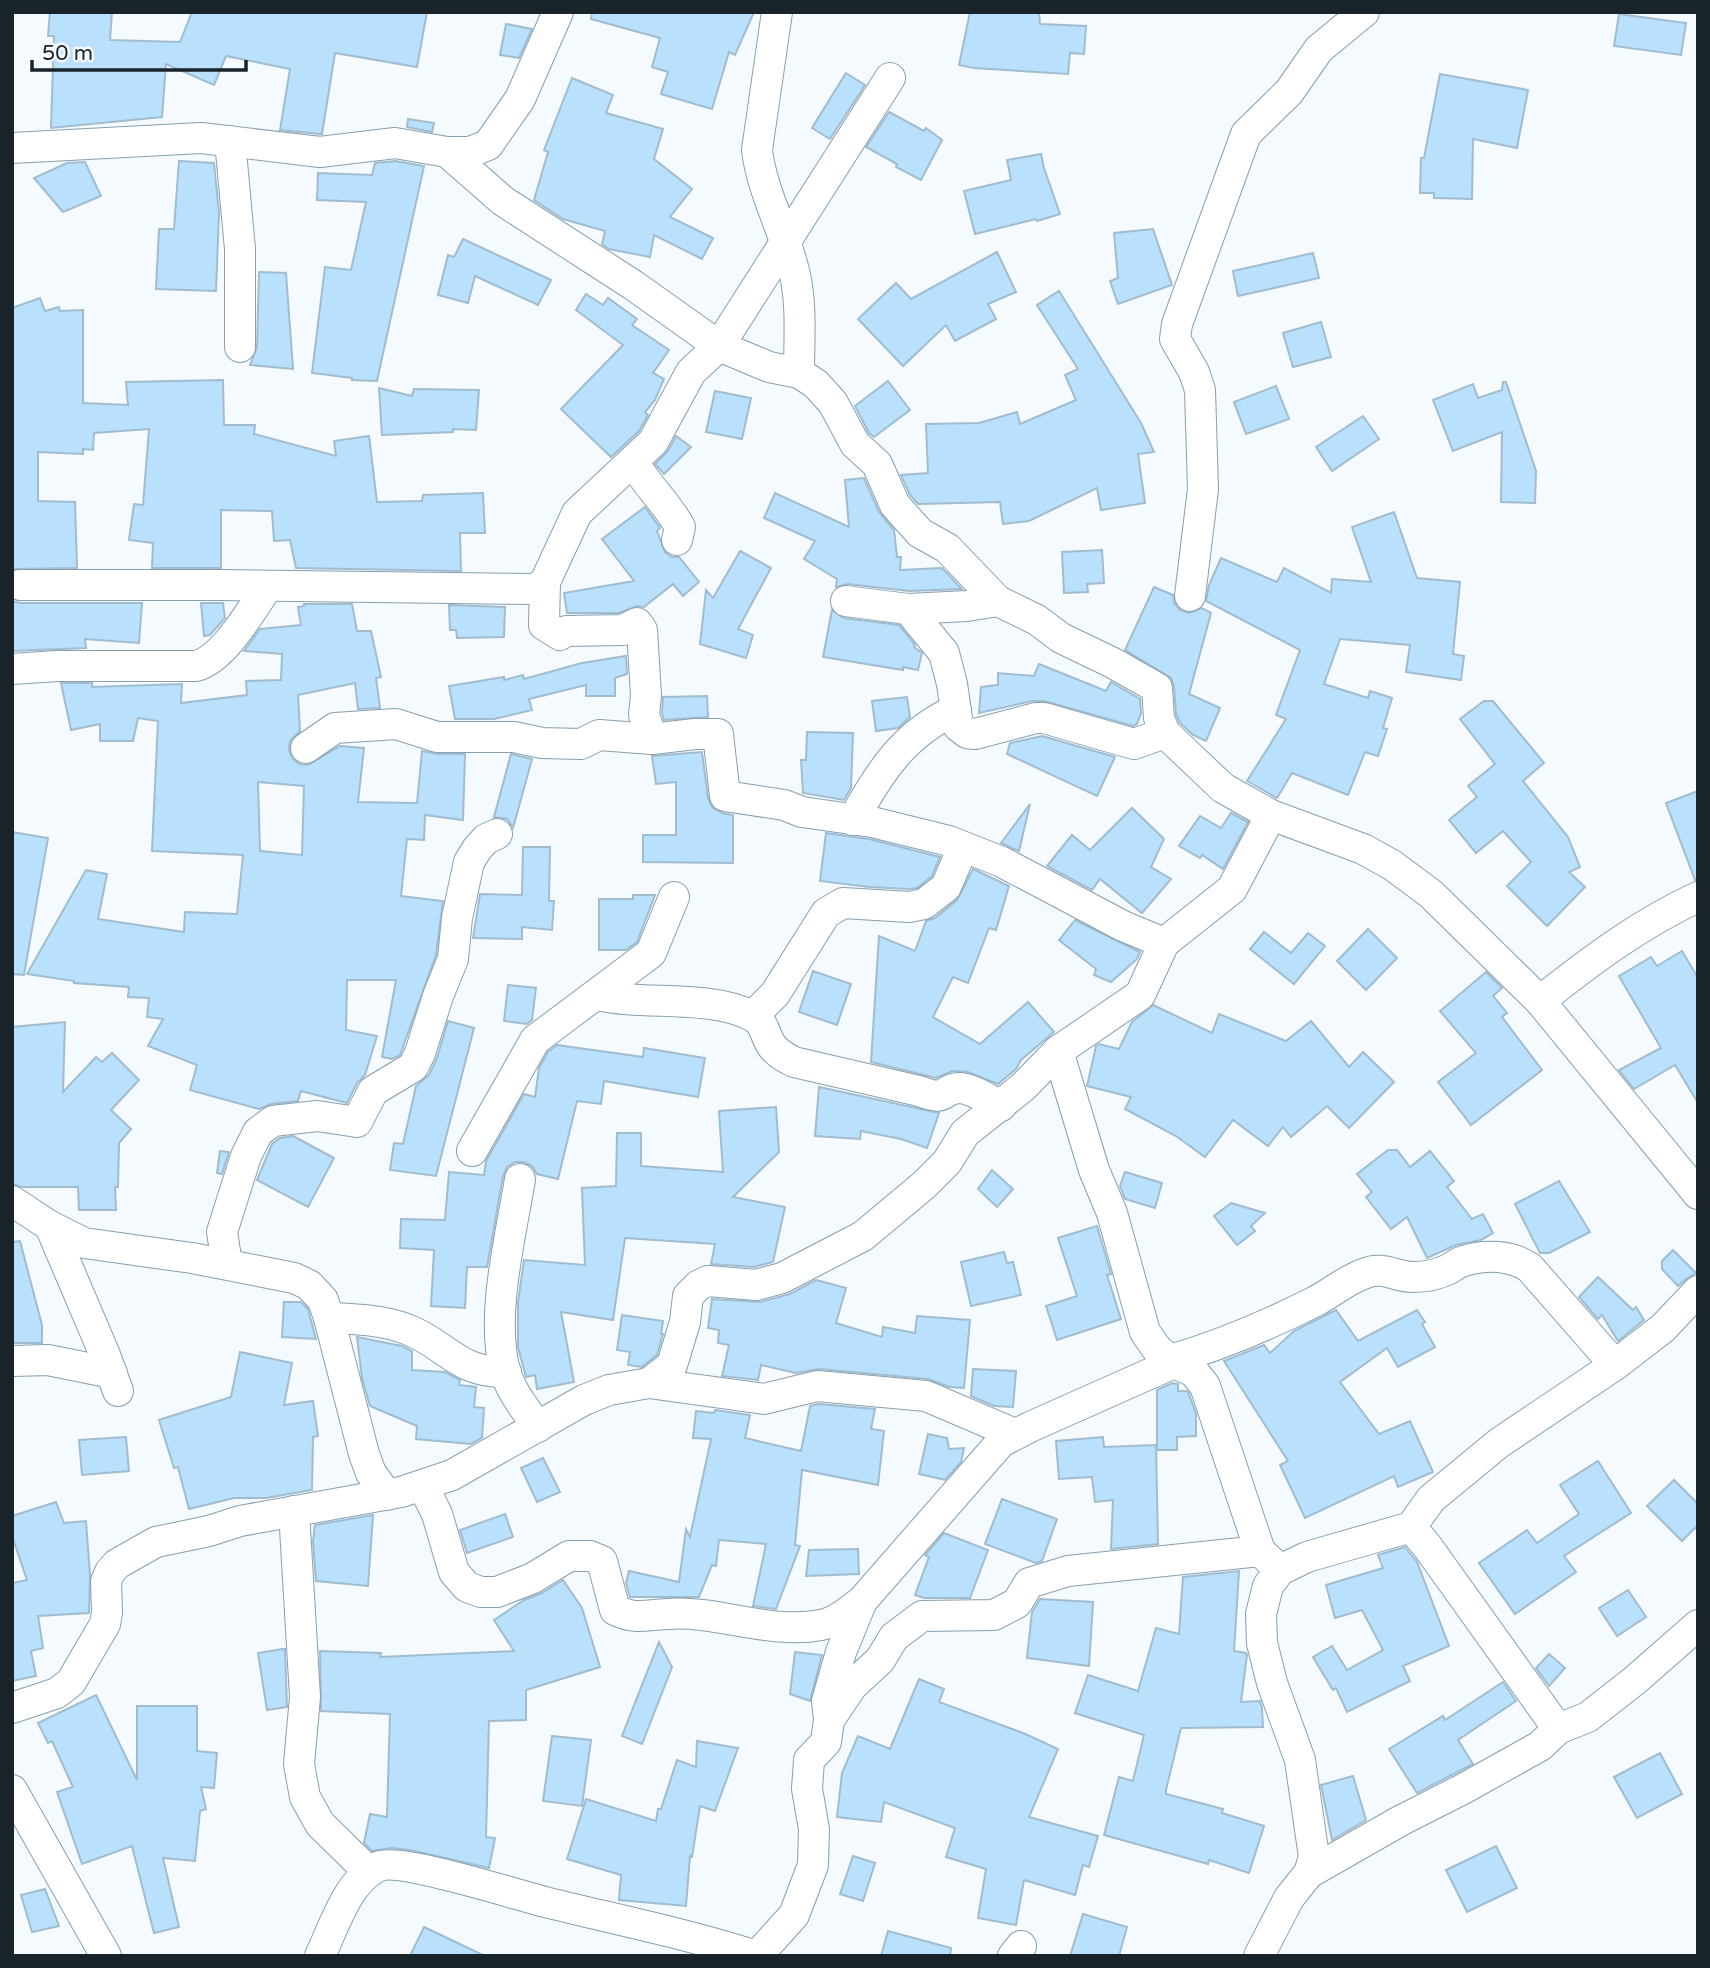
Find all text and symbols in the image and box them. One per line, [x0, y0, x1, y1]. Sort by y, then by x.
scale bar [32, 28, 245, 72]
text: 50 m [42, 41, 93, 66]

